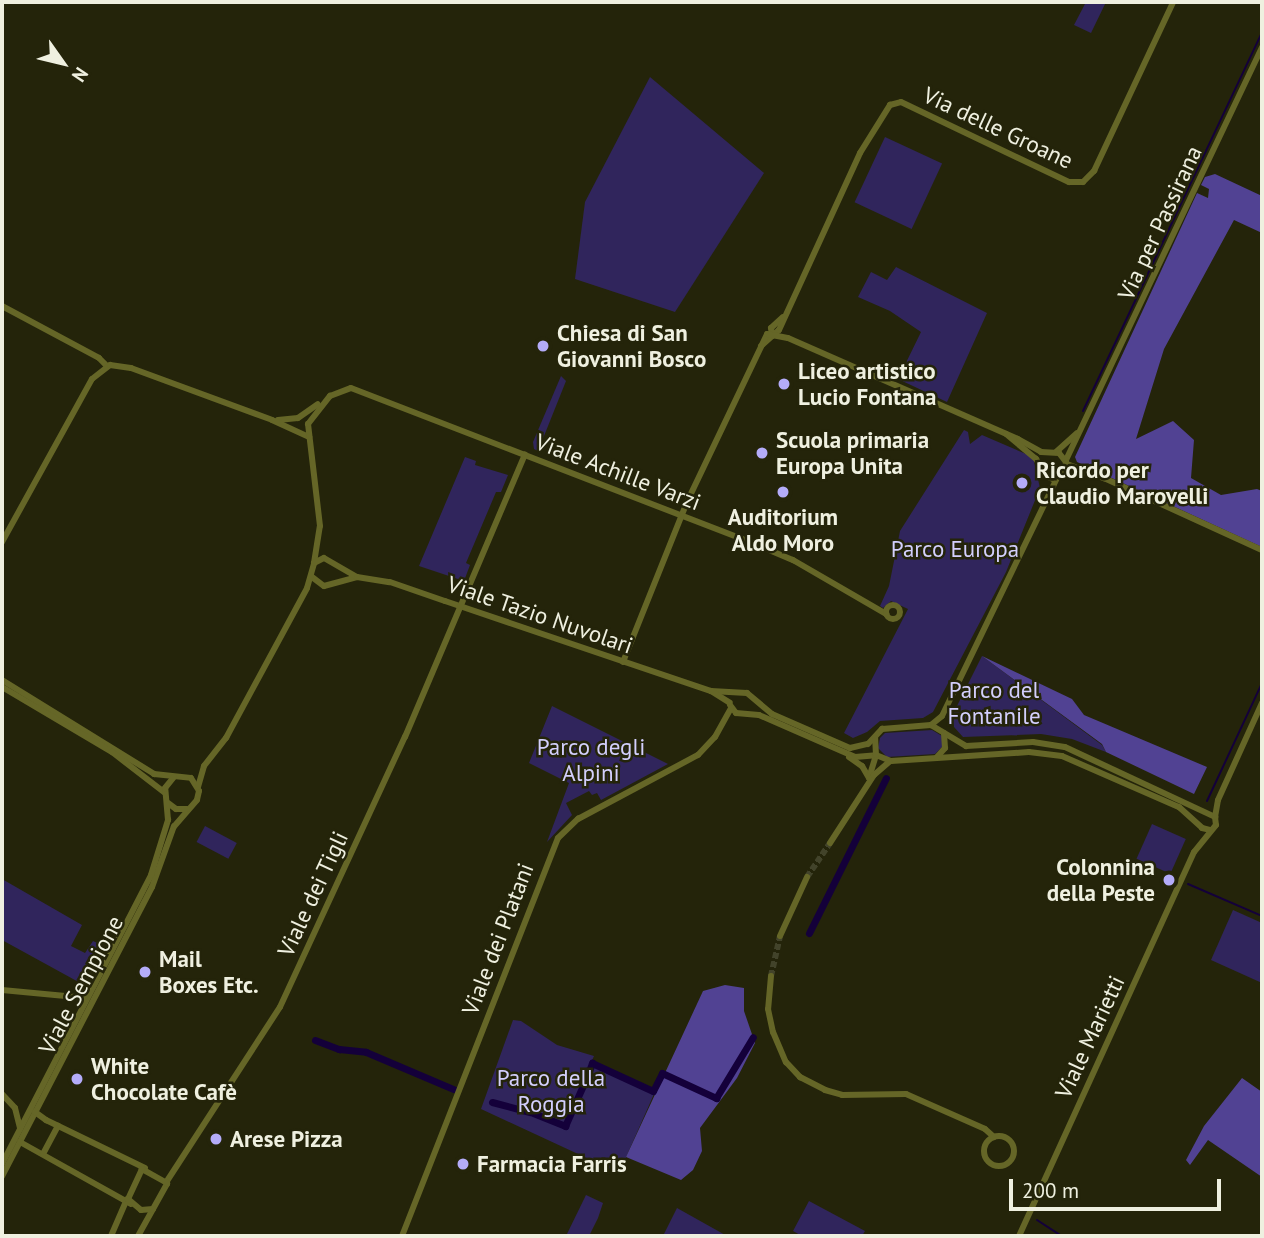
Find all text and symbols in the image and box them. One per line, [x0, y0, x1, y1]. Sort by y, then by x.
north arrow [28, 28, 98, 98]
text: N [67, 63, 94, 87]
street label: Via delle Groane [919, 81, 1077, 175]
street label: Via per Passirana [1112, 141, 1208, 305]
place label: Chiesa di San Giovanni Bosco [557, 319, 706, 373]
marker: Chiesa di San Giovanni Bosco [535, 338, 551, 354]
place label: Liceo artistico Lucio Fontana [798, 357, 936, 411]
marker: Liceo artistico Lucio Fontana [776, 376, 792, 392]
place label: Scuola primaria Europa Unita [776, 426, 929, 480]
street label: Viale Achille Varzi [531, 428, 705, 516]
marker: Scuola primaria Europa Unita [754, 445, 770, 461]
place label: Ricordo per Claudio Marovelli [1036, 456, 1208, 510]
marker: Ricordo per Claudio Marovelli [1014, 475, 1030, 491]
marker: Auditorium Aldo Moro [775, 484, 791, 500]
place label: Auditorium Aldo Moro [728, 503, 838, 557]
park label: Parco Europa [891, 535, 1019, 563]
street label: Viale Tazio Nuvolari [443, 570, 637, 660]
park label: Parco del Fontanile [947, 676, 1041, 730]
park label: Parco degli Alpini [537, 733, 645, 787]
street label: Viale dei Tigli [272, 827, 354, 961]
place label: Colonnina della Peste [1047, 853, 1155, 907]
street label: Viale dei Platani [456, 859, 540, 1019]
marker: Colonnina della Peste [1161, 872, 1177, 888]
street label: Viale Sempione [33, 911, 129, 1059]
place label: Mail Boxes Etc. [159, 945, 259, 999]
marker: Mail Boxes Etc. [137, 964, 153, 980]
street label: Viale Marietti [1050, 971, 1130, 1103]
place label: White Chocolate Cafè [91, 1052, 237, 1106]
park label: Parco della Roggia [497, 1064, 605, 1118]
marker: White Chocolate Cafè [69, 1071, 85, 1087]
place label: Arese Pizza [230, 1125, 343, 1153]
marker: Arese Pizza [208, 1131, 224, 1147]
place label: Farmacia Farris [477, 1150, 627, 1178]
marker: Farmacia Farris [455, 1156, 471, 1172]
scale bar [1012, 1164, 1224, 1208]
text: 200 m [1022, 1177, 1079, 1204]

